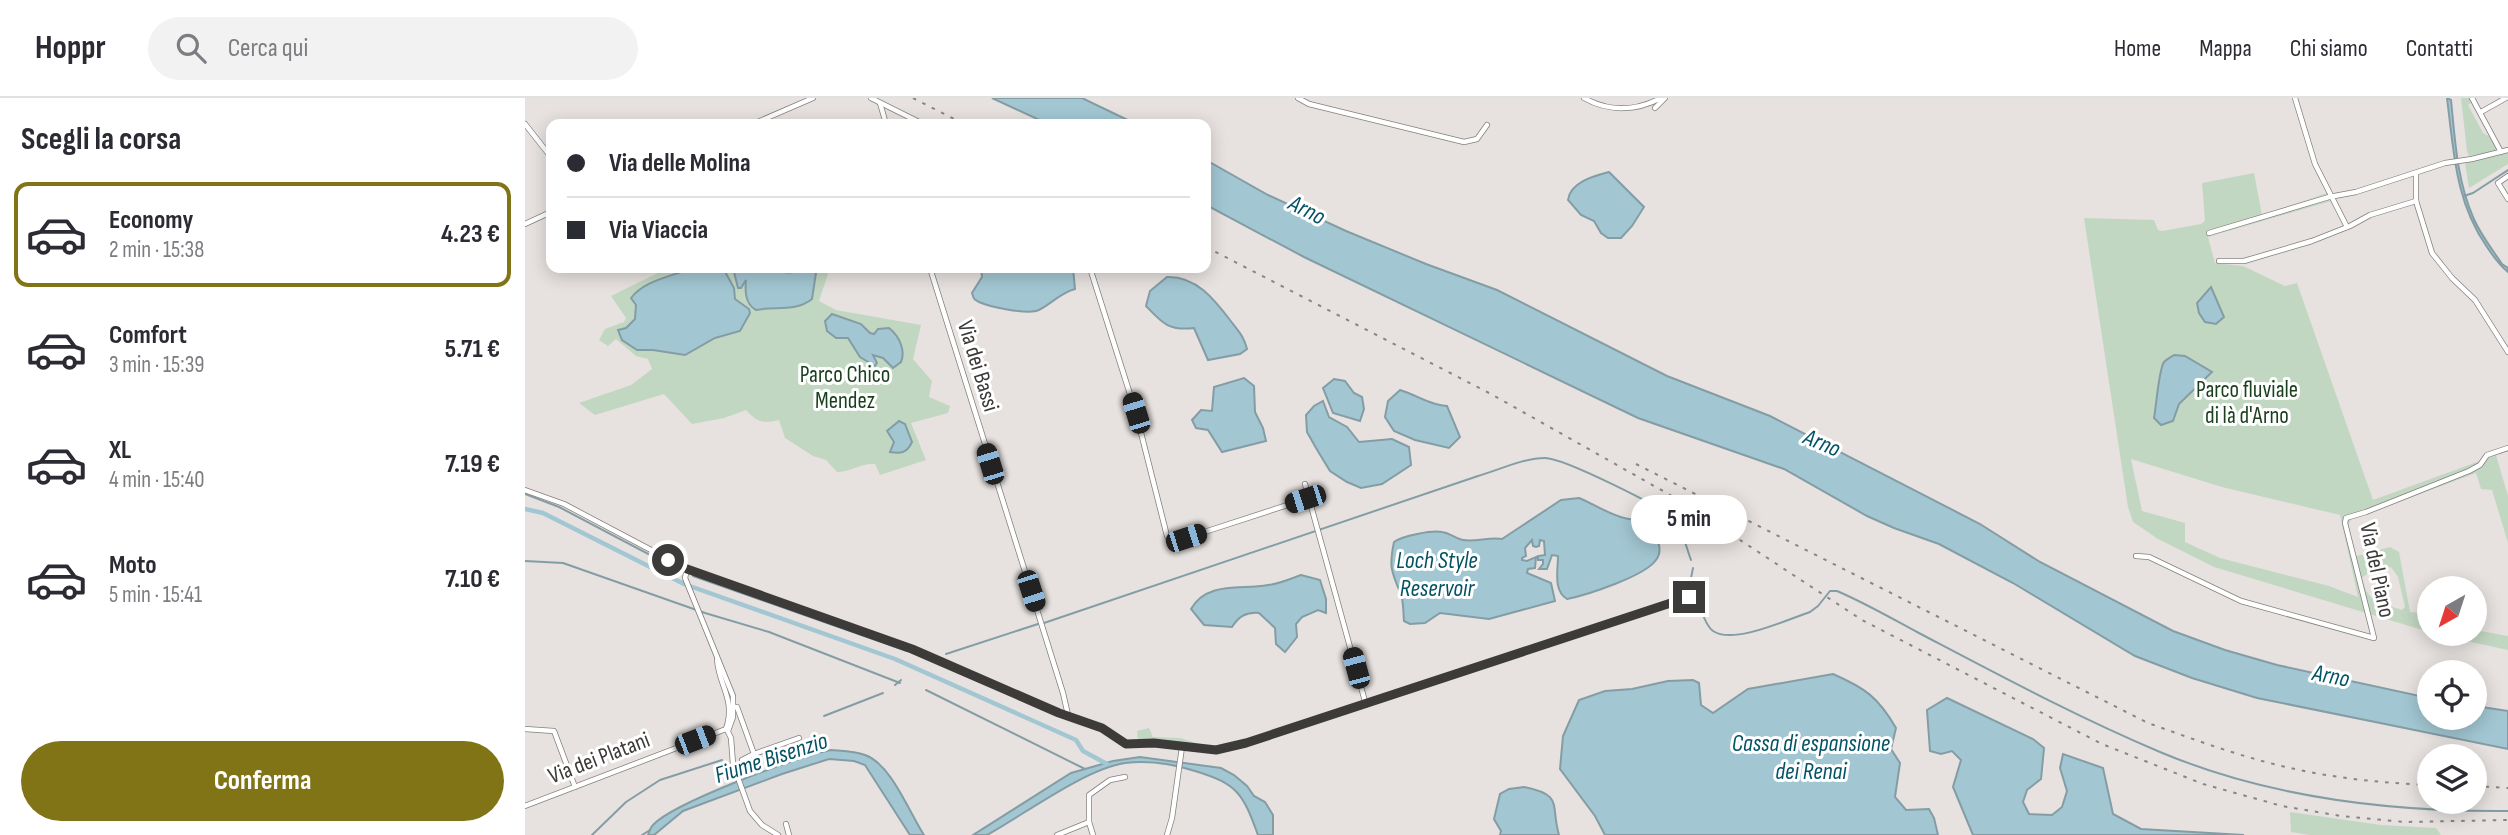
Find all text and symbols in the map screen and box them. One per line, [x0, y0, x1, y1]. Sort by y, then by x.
search box [148, 17, 638, 80]
text: Hoppr [35, 28, 106, 68]
icon: search [172, 29, 210, 67]
text: Cerca qui [228, 33, 308, 64]
text: Home [2114, 34, 2161, 63]
text: Mappa [2199, 34, 2252, 63]
text: Chi siamo [2290, 34, 2368, 63]
text: Contatti [2406, 34, 2473, 63]
text: Scegli la corsa [21, 120, 181, 159]
text: Via delle Molina [609, 148, 751, 179]
water label: Arno [1283, 188, 1330, 231]
icon: car [25, 203, 88, 266]
text: Economy [109, 205, 193, 236]
text: Via Viaccia [609, 215, 708, 246]
text: 4.23 € [441, 219, 500, 250]
text: 2 min · 15:38 [109, 236, 204, 264]
street label: Via dei Bassi [951, 317, 1005, 415]
icon: car [25, 318, 88, 381]
text: Comfort [109, 320, 187, 351]
text: 5.71 € [445, 334, 500, 365]
text: 3 min · 15:39 [109, 351, 205, 379]
park label: Parco Chico Mendez [800, 361, 890, 415]
park label: Parco fluviale di là d'Arno [2196, 376, 2298, 430]
car [1120, 390, 1153, 436]
water label: Arno [1798, 422, 1845, 464]
icon: car [25, 433, 88, 496]
text: XL [109, 435, 131, 466]
car [974, 441, 1007, 487]
text: 7.19 € [445, 449, 500, 480]
text: 4 min · 15:40 [109, 466, 205, 494]
car [1282, 483, 1329, 515]
callout: 5 min [1631, 496, 1747, 545]
text: 5 min [1667, 505, 1711, 533]
street label: Via del Piano [2353, 520, 2401, 620]
car [1163, 522, 1210, 554]
route start [652, 544, 684, 576]
water label: Loch Style Reservoir [1396, 546, 1478, 603]
icon: car [25, 548, 88, 611]
text: Moto [109, 550, 157, 581]
text: 7.10 € [445, 564, 500, 595]
car [1015, 568, 1048, 614]
north arrow [2417, 576, 2487, 646]
map controls [2417, 576, 2487, 814]
text: 5 min · 15:41 [109, 581, 202, 609]
route end [1673, 581, 1705, 613]
car [1341, 645, 1372, 691]
water label: Arno [2309, 658, 2352, 694]
button: locate [2417, 660, 2487, 730]
car [672, 723, 719, 757]
street label: Via dei Platani [544, 726, 654, 790]
water label: Fiume Bisenzio [711, 726, 831, 790]
water label: Cassa di espansione dei Renai [1732, 729, 1890, 786]
button: Conferma [21, 741, 504, 821]
button: layers [2417, 744, 2487, 814]

